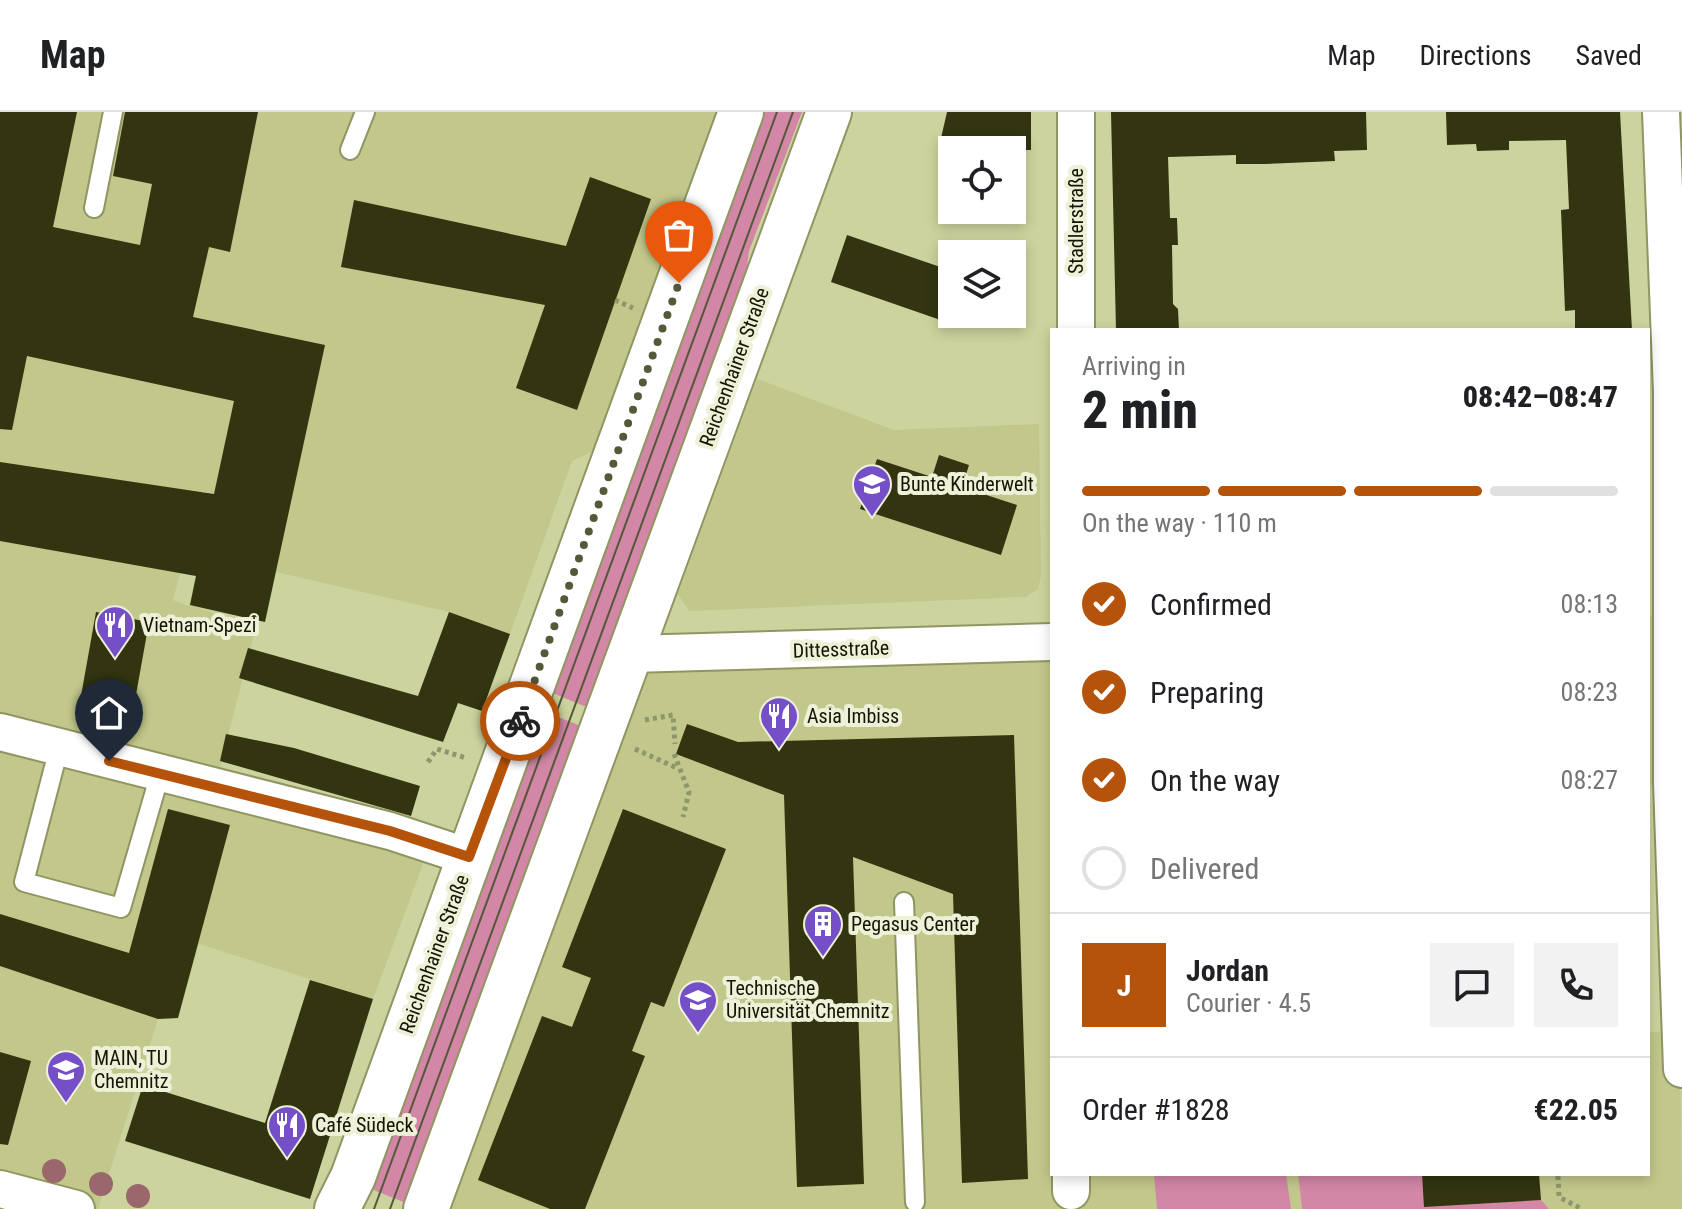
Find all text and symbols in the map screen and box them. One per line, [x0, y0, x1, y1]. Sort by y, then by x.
text: Map [40, 33, 106, 77]
text: Map [1327, 39, 1376, 72]
text: Directions [1420, 39, 1531, 72]
text: Saved [1575, 39, 1642, 72]
map controls [938, 136, 1026, 328]
button: locate [938, 136, 1026, 224]
street label: Stadlerstraße [1064, 168, 1088, 274]
pin [645, 201, 713, 283]
icon: bag [657, 213, 701, 257]
button: layers [938, 240, 1026, 328]
street label: Reichenhainer Straße [694, 284, 774, 450]
text: Arriving in [1082, 351, 1186, 381]
text: 08:42–08:47 [1463, 379, 1618, 414]
text: 2 min [1082, 380, 1198, 441]
school or university icon: Bunte Kinderwelt [851, 463, 893, 518]
place label: Bunte Kinderwelt [900, 472, 1034, 496]
text: On the way · 110 m [1082, 508, 1277, 538]
icon: check [1082, 582, 1126, 626]
text: Confirmed [1150, 587, 1272, 622]
text: 08:13 [1561, 589, 1618, 619]
restaurant icon: Vietnam-Spezi [94, 604, 136, 659]
place label: Vietnam-Spezi [143, 613, 256, 637]
street label: Dittesstraße [792, 635, 890, 663]
icon: check [1082, 670, 1126, 714]
text: Preparing [1150, 675, 1264, 710]
text: 08:23 [1561, 677, 1618, 707]
pin [75, 679, 143, 761]
courier [480, 681, 560, 761]
icon: home [87, 691, 131, 735]
restaurant icon: Asia Imbiss [758, 695, 800, 750]
icon: bike [498, 699, 542, 743]
place label: Asia Imbiss [807, 704, 899, 728]
icon: check [1082, 758, 1126, 802]
text: On the way [1150, 763, 1280, 798]
text: 08:27 [1561, 765, 1618, 795]
text: Delivered [1150, 851, 1259, 886]
street label: Reichenhainer Straße [394, 871, 474, 1037]
building icon: Pegasus Center [802, 903, 844, 958]
place label: Pegasus Center [851, 912, 975, 936]
button: chat [1430, 943, 1514, 1027]
button: phone [1534, 943, 1618, 1027]
text: Jordan [1186, 953, 1269, 988]
text: J [1117, 968, 1131, 1003]
place label: Technische Universität Chemnitz [726, 976, 890, 1023]
school or university icon: Technische Universität Chemnitz [677, 979, 719, 1034]
text: Courier · 4.5 [1186, 988, 1311, 1018]
place label: MAIN, TU Chemnitz [94, 1046, 168, 1093]
school or university icon: MAIN, TU Chemnitz [45, 1049, 87, 1104]
text: Order #1828 [1082, 1092, 1230, 1127]
text: €22.05 [1533, 1092, 1618, 1127]
restaurant icon: Café Südeck [266, 1104, 308, 1159]
place label: Café Südeck [315, 1113, 414, 1137]

